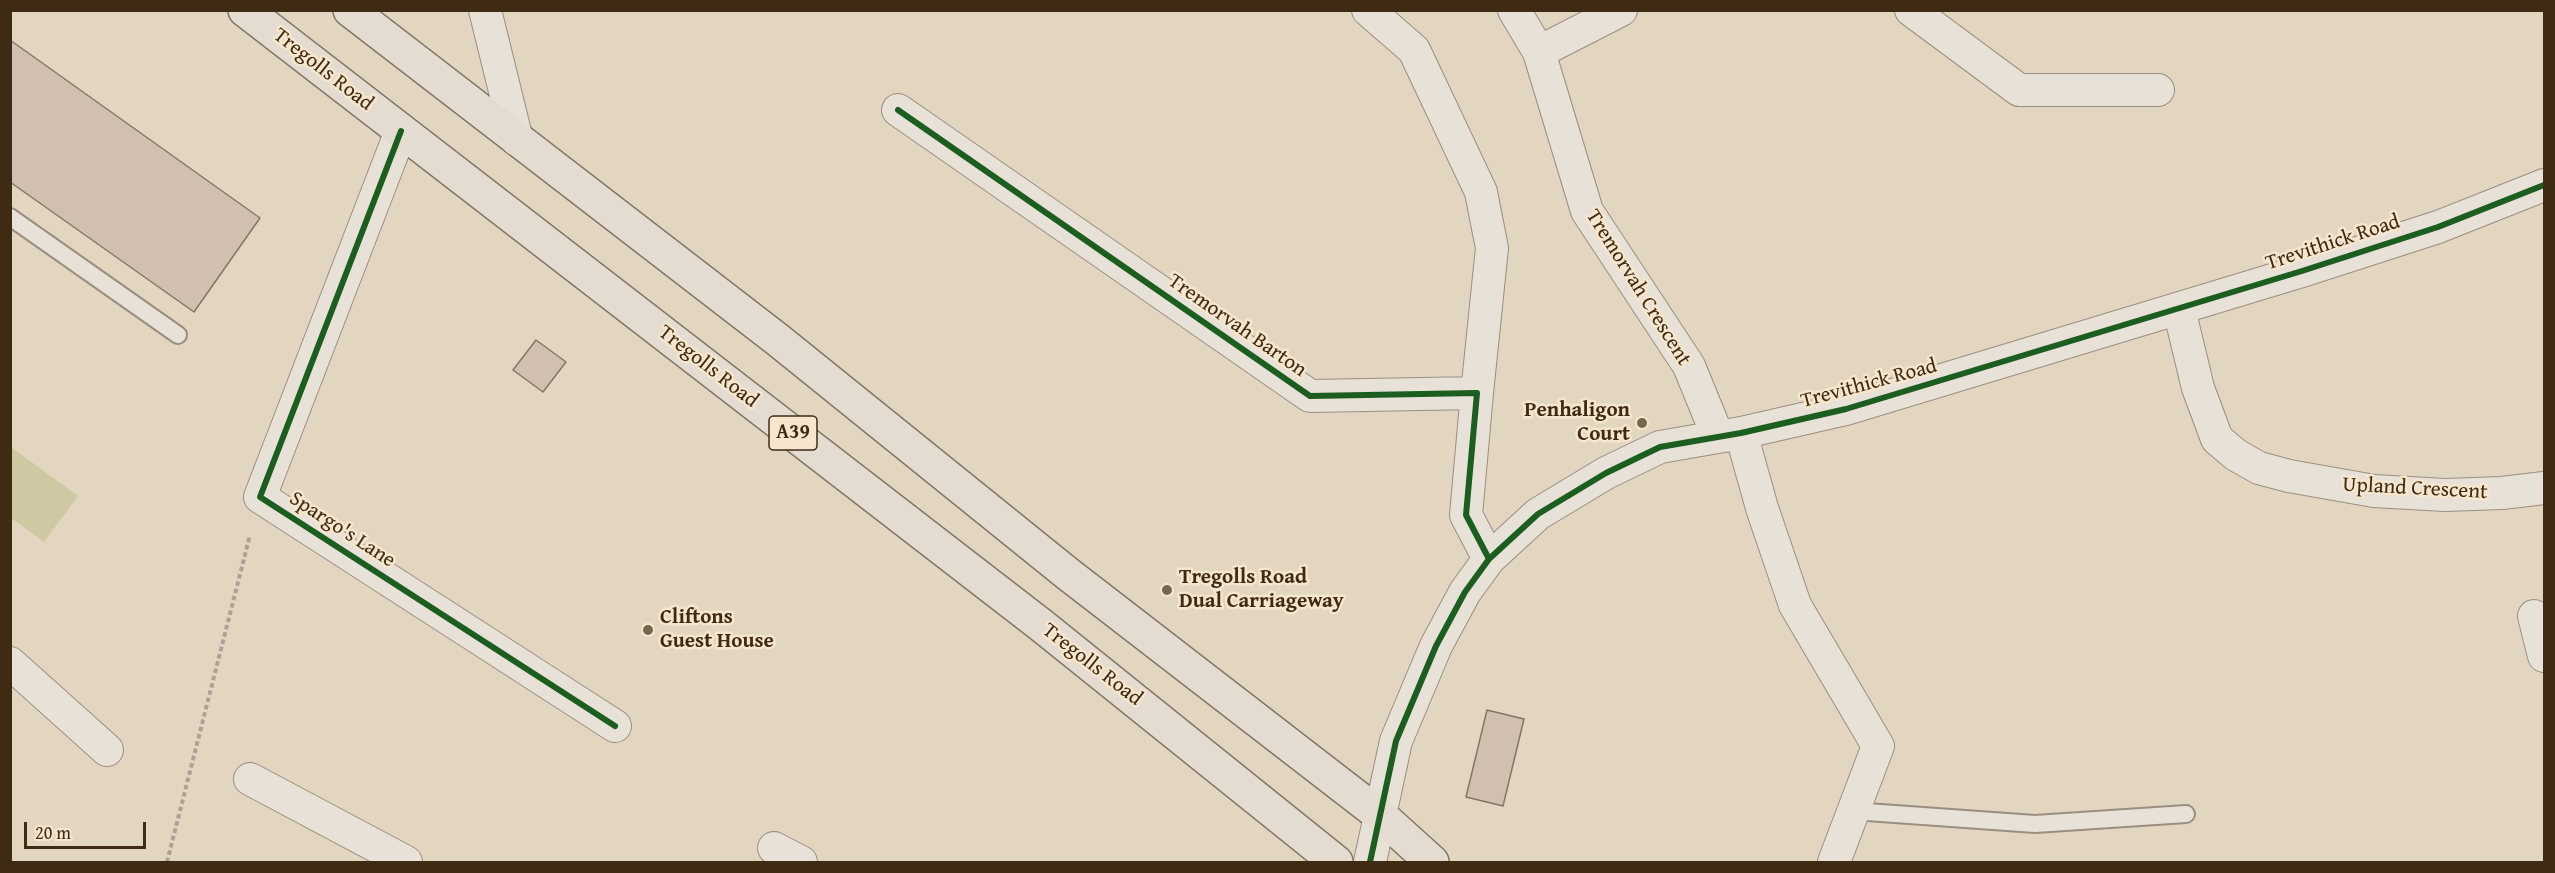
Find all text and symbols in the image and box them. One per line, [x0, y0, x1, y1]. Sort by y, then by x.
street label: Tregolls Road [268, 23, 378, 117]
street label: Tremorvah Crescent [1580, 205, 1696, 371]
street label: Trevithick Road [2263, 209, 2403, 277]
street label: Tremorvah Barton [1163, 269, 1311, 383]
street label: Tregolls Road [653, 320, 763, 414]
street label: Trevithick Road [1798, 354, 1940, 414]
place label: Penhaligon Court [1524, 398, 1630, 448]
road number: A39 [769, 416, 817, 450]
marker: Penhaligon Court [1635, 416, 1649, 430]
street label: Upland Crescent [2342, 473, 2488, 505]
street label: Spargo's Lane [284, 486, 400, 574]
place label: Tregolls Road Dual Carriageway [1179, 565, 1344, 615]
marker: Tregolls Road Dual Carriageway [1160, 583, 1174, 597]
place label: Cliftons Guest House [660, 605, 774, 655]
street label: Tregolls Road [1037, 618, 1147, 712]
marker: Cliftons Guest House [641, 623, 655, 637]
scale bar [27, 810, 148, 848]
text: 20 m [35, 819, 71, 846]

